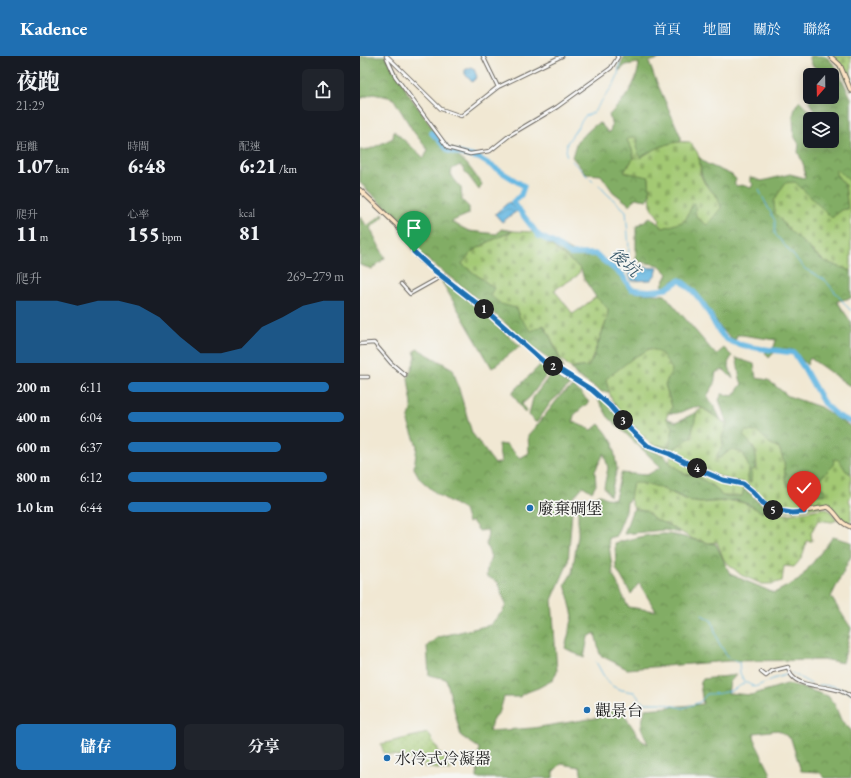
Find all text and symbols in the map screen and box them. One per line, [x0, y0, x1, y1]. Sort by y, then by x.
text: Kadence [20, 16, 87, 41]
text: 首頁 [653, 20, 681, 38]
text: 地圖 [703, 20, 731, 38]
text: 關於 [753, 20, 781, 38]
text: 聯絡 [803, 20, 831, 38]
text: 夜跑 [16, 67, 60, 96]
north arrow [803, 68, 839, 104]
map controls [803, 68, 839, 148]
button: share [302, 69, 344, 111]
text: 21:29 [16, 97, 44, 114]
button: layers [803, 112, 839, 148]
text: 距離 [16, 139, 38, 153]
text: 時間 [127, 139, 149, 153]
text: 配速 [239, 139, 261, 153]
text: 1.07 [16, 153, 53, 179]
text: 6:48 [127, 153, 166, 179]
text: 6:21 [239, 153, 277, 179]
text: km [53, 162, 69, 176]
text: /km [277, 162, 297, 176]
text: kcal [239, 206, 255, 220]
text: 爬升 [16, 207, 38, 221]
text: 心率 [127, 207, 149, 221]
pin [397, 211, 431, 252]
icon: arrive [403, 217, 425, 239]
text: 81 [239, 220, 260, 246]
text: 11 [16, 221, 38, 247]
text: 155 [127, 221, 160, 247]
text: m [38, 230, 48, 244]
text: bpm [160, 230, 182, 244]
water label: 後坑 [605, 243, 647, 283]
text: 269–279 m [287, 268, 344, 285]
text: 爬升 [16, 270, 42, 287]
pin: 1 [474, 299, 494, 319]
text: 1 [481, 302, 487, 316]
pin: 2 [543, 356, 563, 376]
text: 2 [550, 359, 556, 373]
text: 200 m [16, 379, 50, 396]
text: 6:11 [80, 379, 102, 396]
text: 400 m [16, 409, 50, 426]
text: 6:04 [80, 409, 102, 426]
pin: 3 [613, 410, 633, 430]
text: 3 [620, 413, 626, 427]
text: 600 m [16, 439, 50, 456]
text: 6:37 [80, 439, 102, 456]
pin: 4 [687, 458, 707, 478]
text: 4 [694, 461, 700, 475]
text: 800 m [16, 469, 50, 486]
text: 6:12 [80, 469, 102, 486]
pin [787, 471, 821, 512]
icon: check [793, 477, 815, 499]
place label: 廢棄碉堡 [538, 498, 602, 519]
text: 1.0 km [16, 499, 54, 516]
text: 6:44 [80, 499, 102, 516]
pin: 5 [763, 500, 783, 520]
marker: 廢棄碉堡 [525, 503, 535, 513]
text: 5 [770, 503, 776, 517]
place label: 觀景台 [595, 700, 643, 721]
marker: 觀景台 [582, 705, 592, 715]
button: 儲存 [16, 724, 176, 770]
button: 分享 [184, 724, 344, 770]
place label: 水冷式冷凝器 [395, 748, 491, 769]
marker: 水冷式冷凝器 [382, 753, 392, 763]

